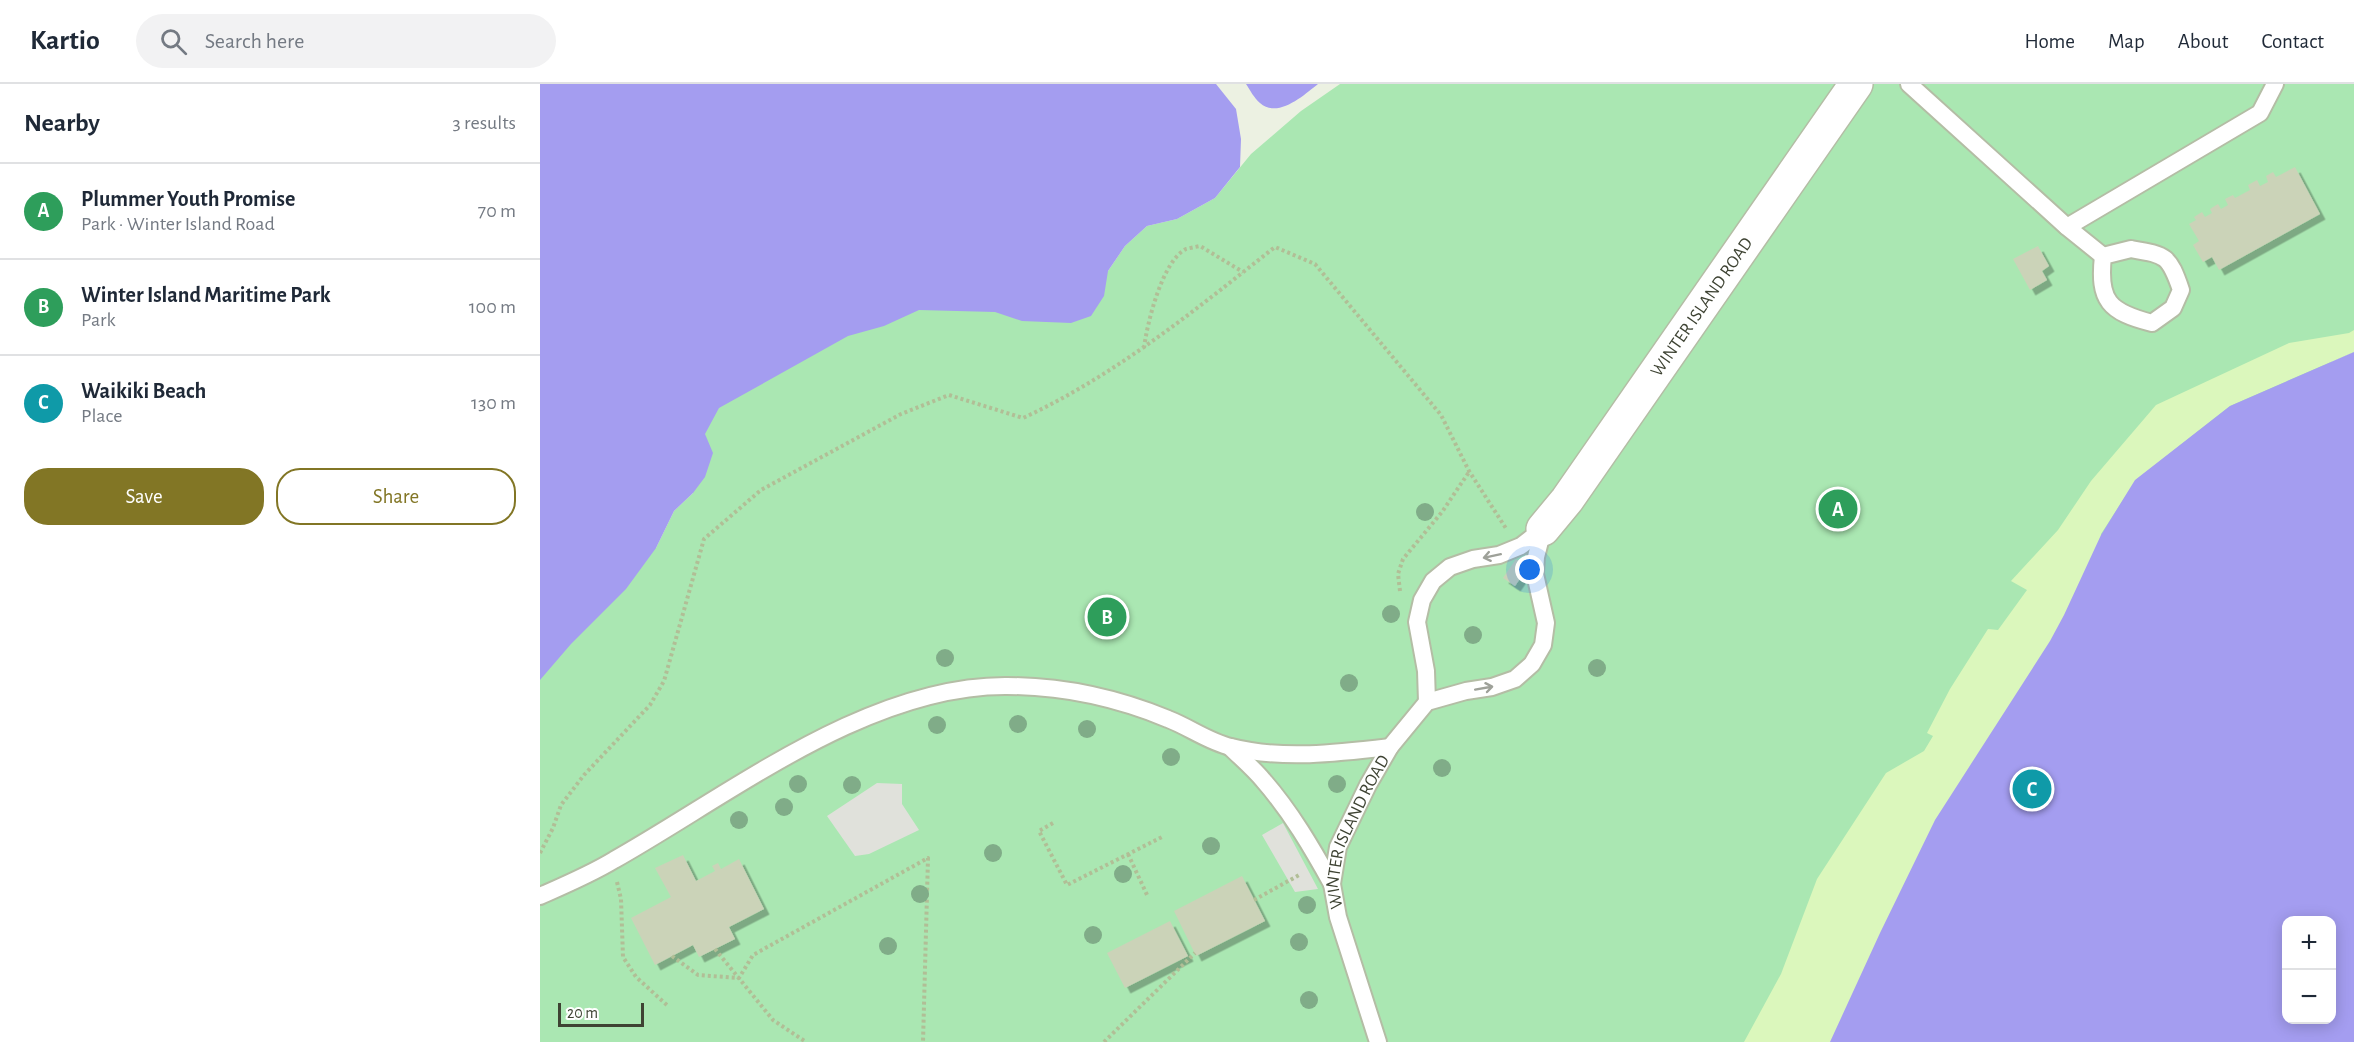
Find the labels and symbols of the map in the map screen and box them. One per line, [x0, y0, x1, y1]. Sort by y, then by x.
street label: WINTER ISLAND ROAD [1648, 235, 1756, 380]
pin: A [1818, 486, 1858, 532]
one-way arrow [1483, 551, 1503, 562]
your location [1515, 555, 1544, 584]
pin: B [1088, 594, 1126, 640]
one-way arrow [1473, 682, 1493, 693]
street label: WINTER ISLAND ROAD [1323, 752, 1393, 910]
pin: C [2012, 766, 2052, 812]
scale bar [558, 1000, 644, 1028]

